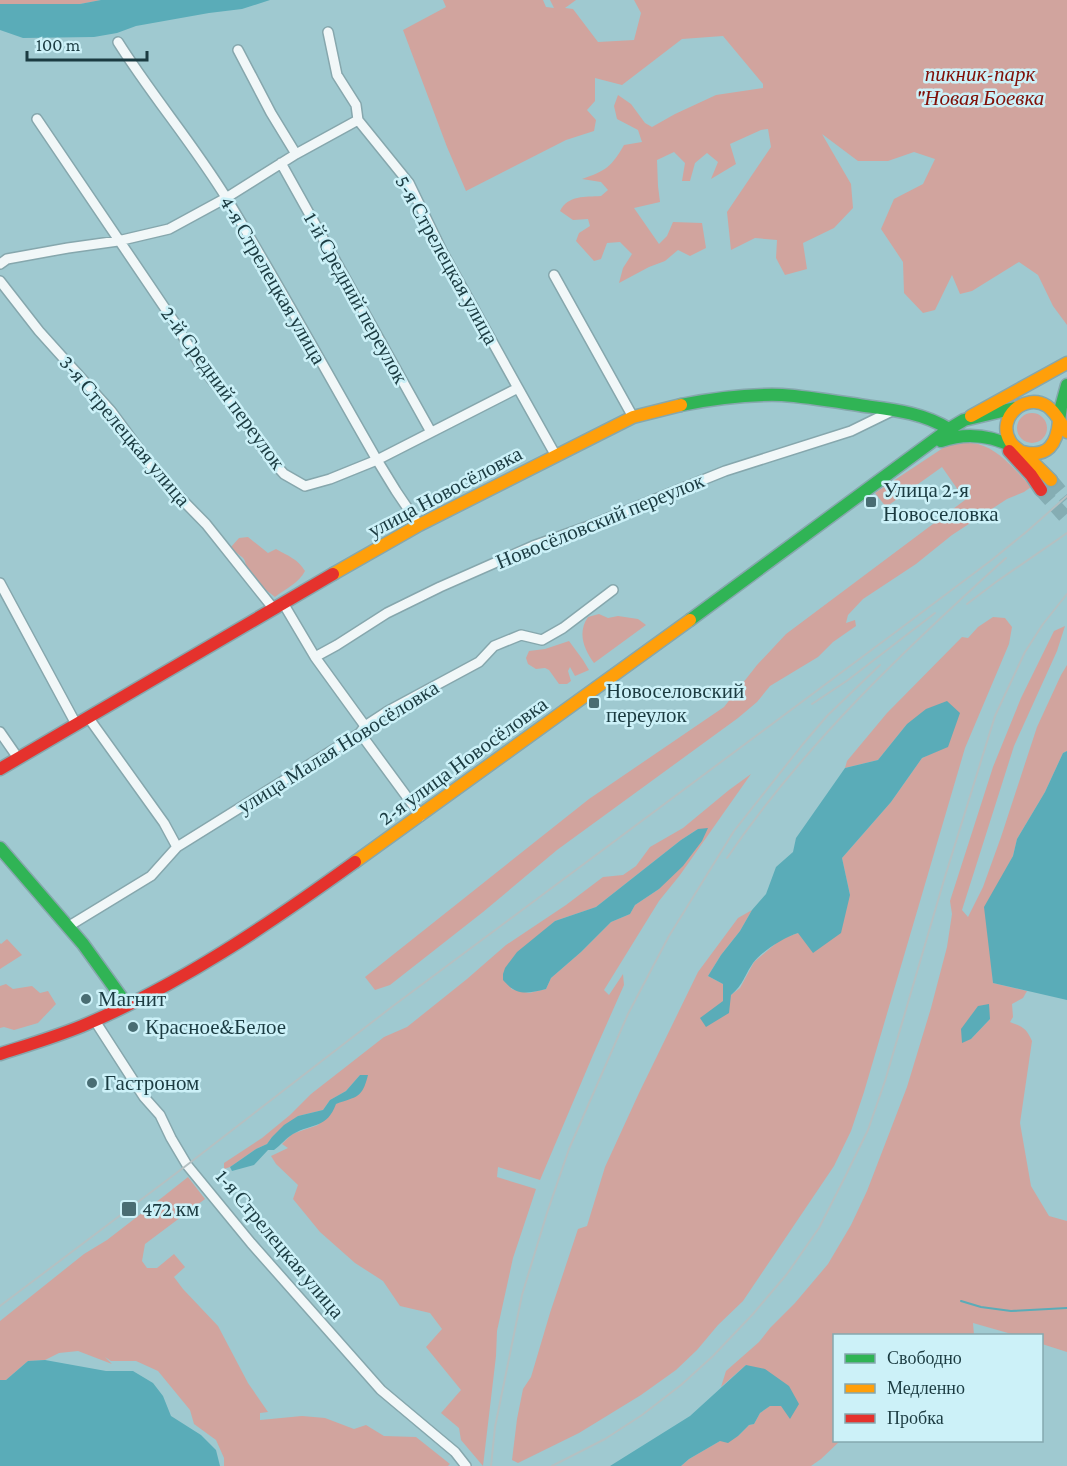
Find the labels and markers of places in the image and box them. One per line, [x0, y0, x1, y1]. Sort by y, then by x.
place label: Улица 2-я Новоселовка [883, 478, 999, 526]
marker: Улица 2-я Новоселовка [864, 495, 878, 509]
place label: Новоселовский переулок [606, 679, 744, 727]
marker: Новоселовский переулок [587, 696, 601, 710]
place label: Магнит [98, 987, 166, 1011]
marker: Магнит [79, 992, 93, 1006]
place label: Красное&Белое [145, 1015, 286, 1039]
marker: Красное&Белое [126, 1020, 140, 1034]
place label: Гастроном [104, 1071, 199, 1095]
marker: Гастроном [85, 1076, 99, 1090]
place label: 472 км [142, 1197, 199, 1221]
marker: 472 км [120, 1200, 138, 1218]

